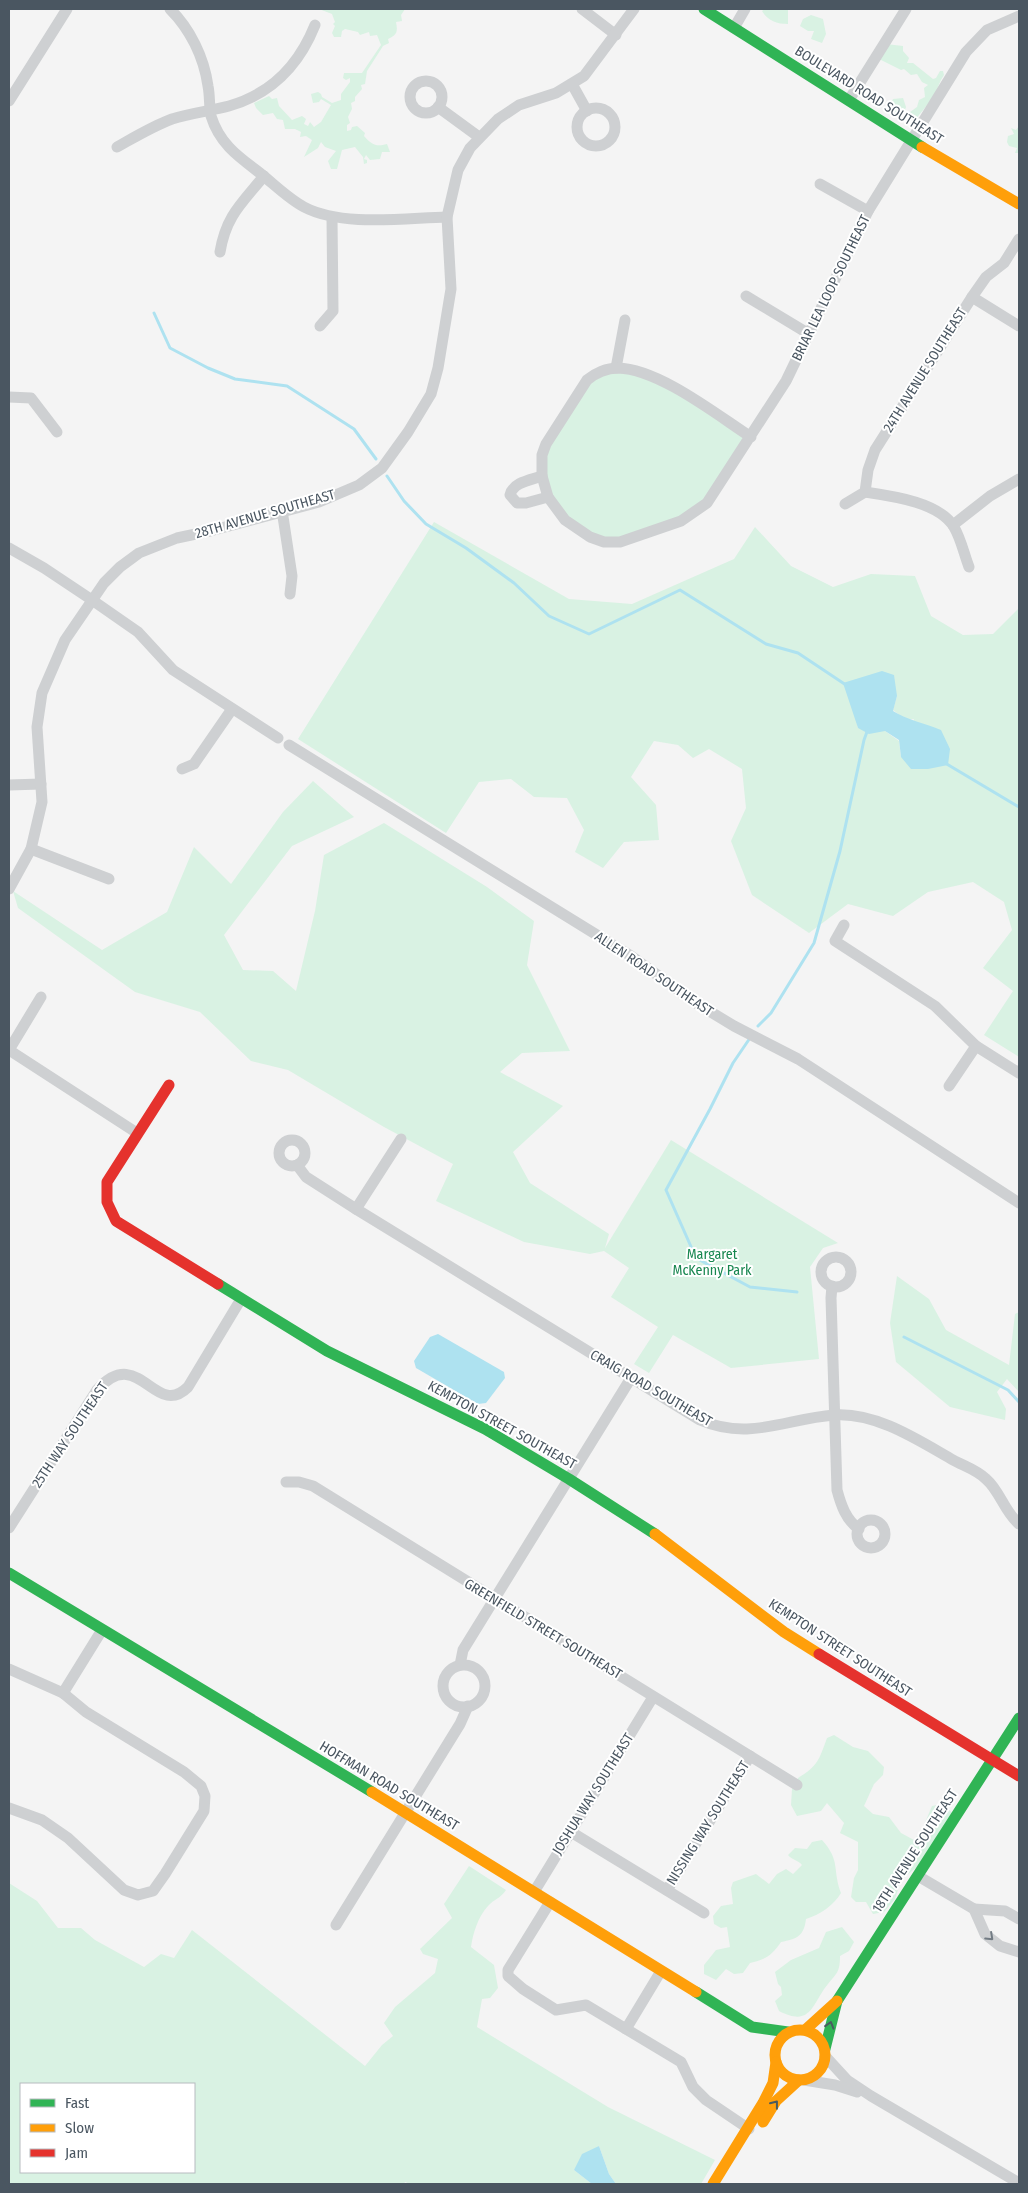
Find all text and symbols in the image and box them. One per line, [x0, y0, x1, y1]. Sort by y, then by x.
street label: BOULEVARD ROAD SOUTHEAST [792, 42, 947, 148]
street label: BRIAR LEA LOOP SOUTHEAST [788, 212, 874, 364]
street label: 24TH AVENUE SOUTHEAST [880, 304, 971, 435]
street label: 28TH AVENUE SOUTHEAST [193, 486, 337, 542]
street label: ALLEN ROAD SOUTHEAST [592, 928, 717, 1020]
park label: Margaret McKenny Park [672, 1246, 752, 1279]
street label: CRAIG ROAD SOUTHEAST [587, 1346, 715, 1430]
street label: KEMPTON STREET SOUTHEAST [425, 1377, 580, 1473]
street label: 25TH WAY SOUTHEAST [28, 1379, 112, 1491]
street label: GREENFIELD STREET SOUTHEAST [461, 1575, 625, 1683]
street label: KEMPTON STREET SOUTHEAST [765, 1595, 915, 1701]
street label: JOSHUA WAY SOUTHEAST [549, 1730, 638, 1858]
street label: HOFFMAN ROAD SOUTHEAST [316, 1738, 462, 1835]
street label: NISSING WAY SOUTHEAST [663, 1758, 753, 1888]
street label: 18TH AVENUE SOUTHEAST [869, 1786, 962, 1916]
one-way arrow [985, 1931, 994, 1940]
one-way arrow [825, 2021, 835, 2029]
legend [20, 2083, 195, 2173]
text: Fast [65, 2094, 89, 2112]
one-way arrow [770, 2101, 778, 2110]
text: Slow [65, 2119, 94, 2137]
text: Jam [65, 2144, 88, 2162]

